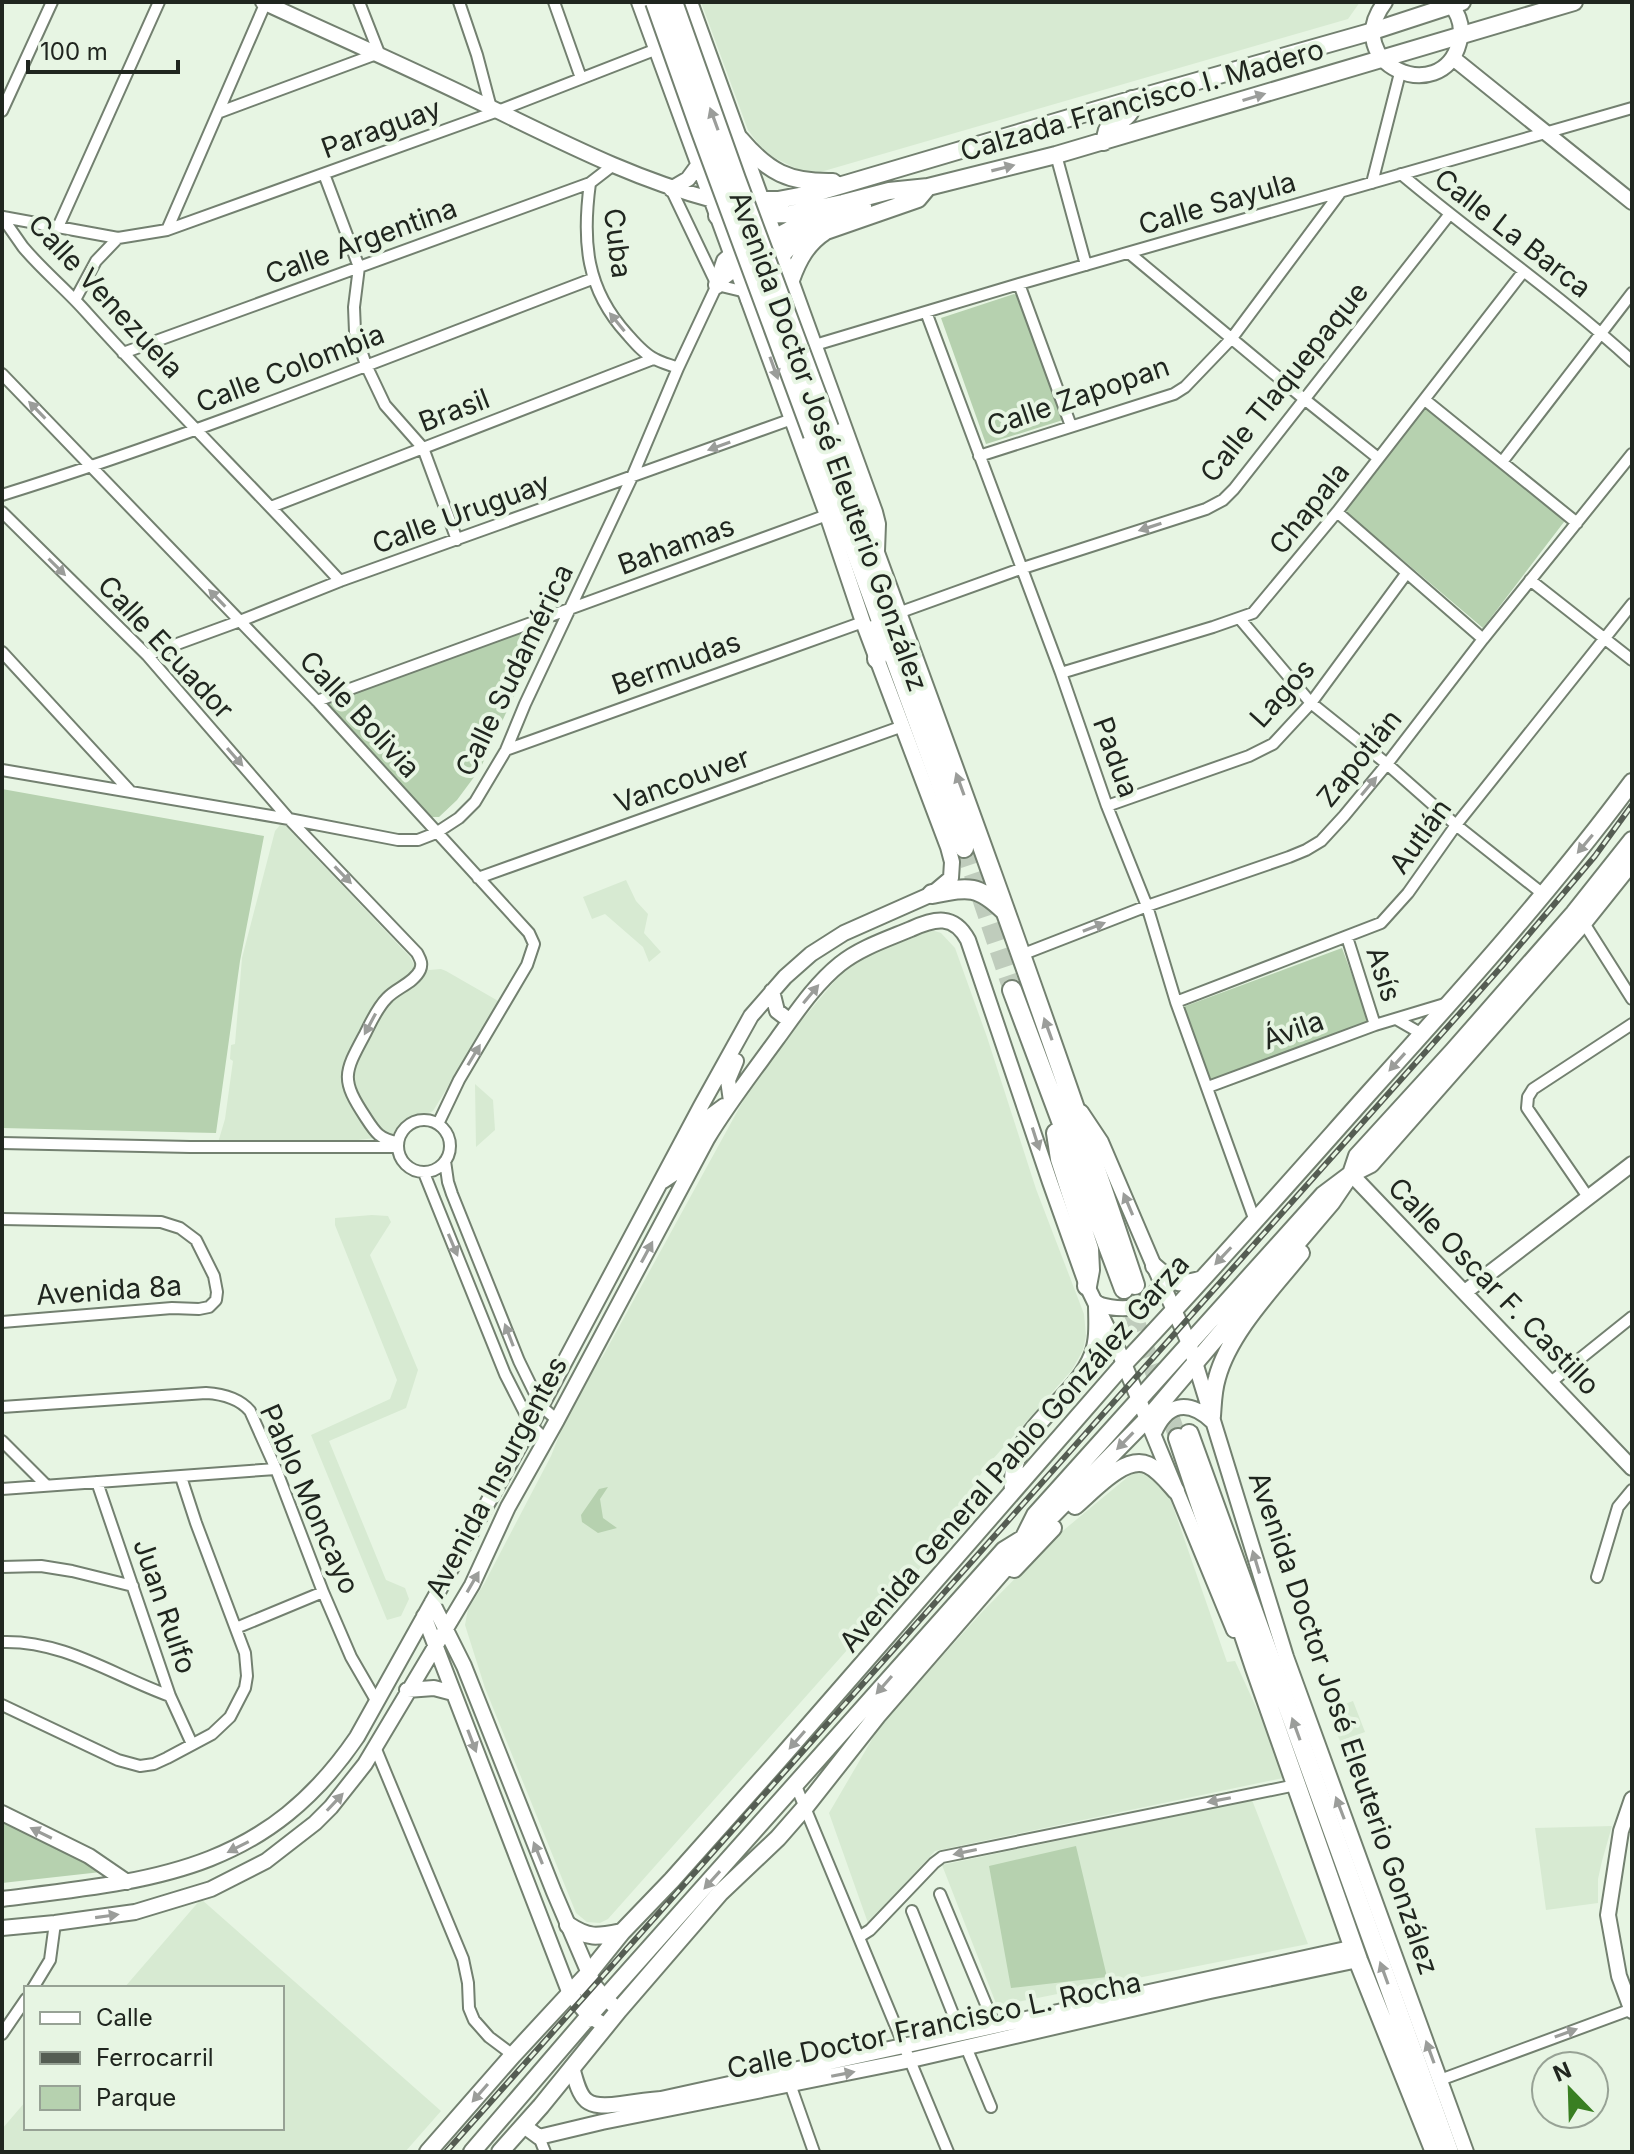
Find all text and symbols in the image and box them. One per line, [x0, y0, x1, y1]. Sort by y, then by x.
scale bar [28, 24, 178, 74]
street label: Calzada Francisco I. Madero [956, 32, 1328, 168]
text: 100 m [40, 37, 108, 66]
street label: Paraguay [317, 91, 445, 165]
one-way arrow [1242, 91, 1266, 103]
one-way arrow [708, 106, 720, 130]
street label: Calle La Barca [1428, 161, 1598, 305]
one-way arrow [991, 162, 1016, 174]
street label: Calle Sayula [1134, 164, 1300, 242]
street label: Avenida Doctor José Eleuterio González [722, 186, 936, 696]
street label: Calle Argentina [260, 191, 462, 291]
street label: Cuba [597, 206, 639, 280]
street label: Calle Venezuela [21, 207, 191, 385]
street label: Calle Tlaquepaque [1193, 275, 1375, 489]
one-way arrow [609, 313, 626, 333]
street label: Calle Colombia [191, 316, 389, 420]
street label: Calle Zapopan [982, 349, 1174, 443]
one-way arrow [768, 356, 780, 380]
street label: Brasil [414, 381, 494, 439]
one-way arrow [28, 401, 46, 420]
one-way arrow [707, 440, 731, 453]
street label: Chapala [1262, 455, 1356, 561]
street label: Calle Uruguay [367, 465, 555, 561]
street label: Bahamas [613, 508, 739, 582]
one-way arrow [1138, 522, 1162, 534]
one-way arrow [48, 557, 66, 576]
street label: Calle Sudamérica [448, 558, 580, 782]
street label: Calle Ecuador [91, 568, 241, 726]
one-way arrow [209, 589, 227, 608]
street label: Bermudas [607, 624, 745, 702]
street label: Calle Bolivia [293, 644, 427, 784]
street label: Lagos [1243, 652, 1321, 734]
street label: Zapotlán [1309, 702, 1409, 814]
street label: Padua [1086, 712, 1146, 802]
street label: Vancouver [610, 740, 754, 820]
one-way arrow [226, 746, 243, 766]
one-way arrow [953, 772, 965, 796]
one-way arrow [1360, 776, 1377, 796]
street label: Autlán [1382, 792, 1458, 880]
one-way arrow [1577, 834, 1594, 854]
one-way arrow [333, 865, 352, 884]
one-way arrow [1082, 920, 1106, 933]
street label: Asís [1359, 942, 1409, 1006]
one-way arrow [802, 985, 819, 1005]
street label: Ávila [1258, 1002, 1328, 1057]
one-way arrow [364, 1013, 377, 1036]
one-way arrow [1041, 1016, 1054, 1040]
one-way arrow [467, 1044, 481, 1066]
one-way arrow [1388, 1053, 1406, 1072]
one-way arrow [1030, 1127, 1042, 1151]
street label: Calle Oscar F. Castillo [1381, 1170, 1607, 1402]
one-way arrow [1121, 1192, 1134, 1216]
one-way arrow [447, 1233, 460, 1257]
one-way arrow [640, 1240, 654, 1263]
one-way arrow [1215, 1246, 1233, 1265]
street label: Avenida General Pablo González Garza [832, 1247, 1196, 1659]
street label: Avenida 8a [35, 1268, 183, 1312]
one-way arrow [502, 1323, 515, 1347]
street label: Avenida Insurgentes [418, 1350, 574, 1604]
street label: Pablo Moncayo [253, 1399, 367, 1599]
one-way arrow [1116, 1431, 1135, 1450]
street label: Avenida Doctor José Eleuterio González [1242, 1467, 1446, 1979]
street label: Juan Rulfo [126, 1534, 204, 1678]
one-way arrow [1249, 1550, 1262, 1574]
one-way arrow [465, 1571, 479, 1593]
one-way arrow [876, 1675, 893, 1695]
one-way arrow [1289, 1717, 1301, 1741]
one-way arrow [466, 1729, 479, 1753]
one-way arrow [788, 1730, 806, 1749]
one-way arrow [326, 1793, 344, 1812]
one-way arrow [1207, 1794, 1232, 1807]
one-way arrow [1333, 1796, 1346, 1820]
one-way arrow [29, 1826, 52, 1840]
one-way arrow [227, 1839, 249, 1853]
one-way arrow [532, 1841, 545, 1865]
one-way arrow [952, 1846, 977, 1859]
one-way arrow [703, 1870, 721, 1890]
one-way arrow [95, 1909, 120, 1922]
one-way arrow [1378, 1961, 1390, 1985]
street label: Calle Doctor Francisco L. Rocha [724, 1964, 1144, 2086]
legend [24, 1986, 284, 2130]
text: Calle [96, 2003, 153, 2032]
one-way arrow [1554, 2026, 1578, 2039]
one-way arrow [1423, 2040, 1436, 2064]
text: Ferrocarril [96, 2043, 214, 2072]
north arrow [1530, 2050, 1610, 2130]
text: N [1549, 2056, 1575, 2087]
one-way arrow [831, 2067, 856, 2079]
text: Parque [96, 2083, 176, 2112]
one-way arrow [471, 2083, 489, 2103]

